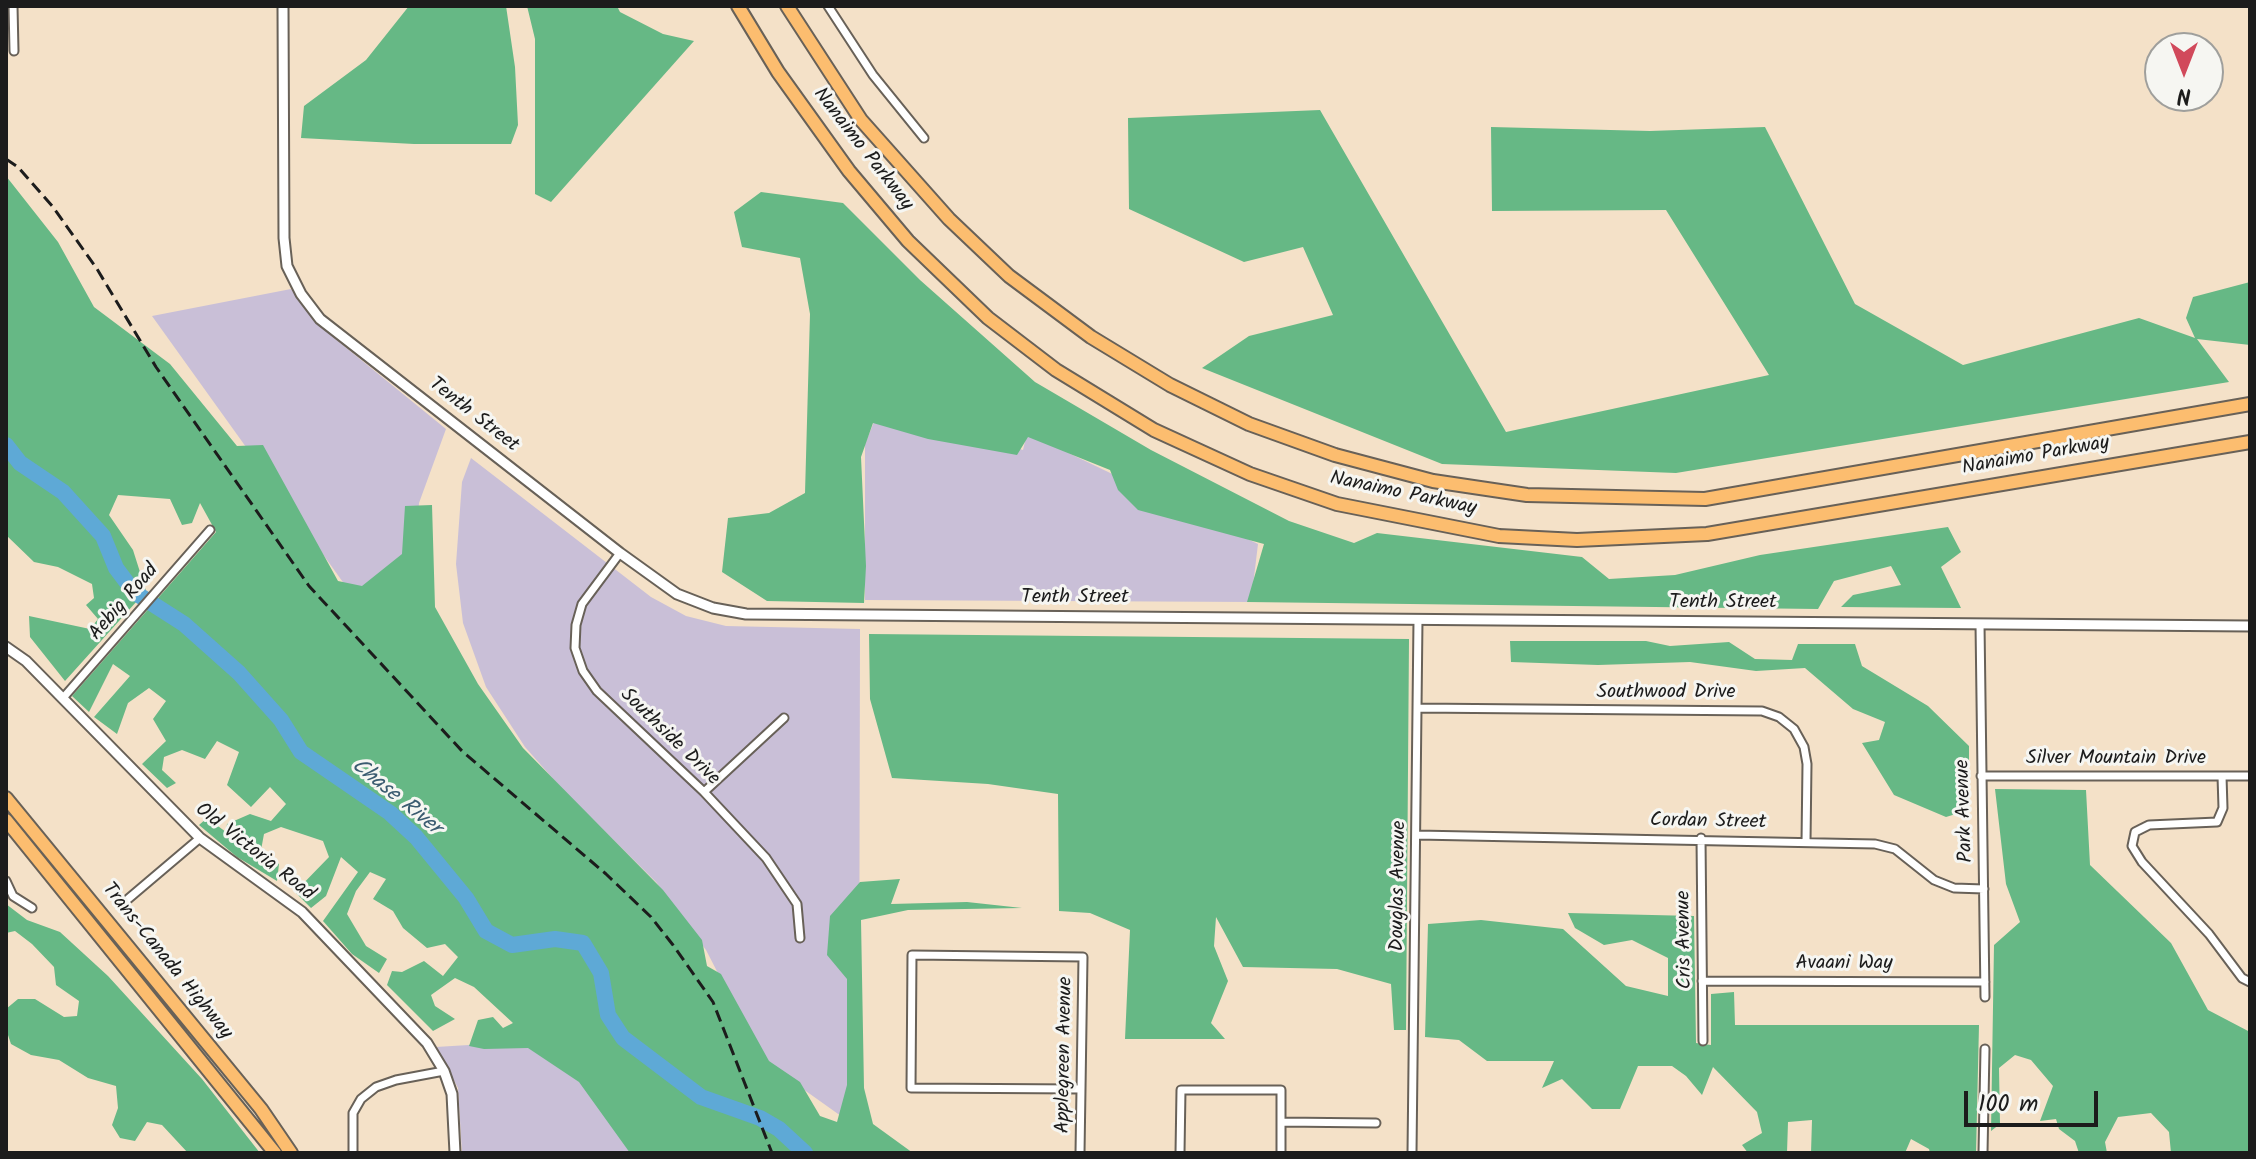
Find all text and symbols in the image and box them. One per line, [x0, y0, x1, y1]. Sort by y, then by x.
north arrow [2144, 32, 2224, 112]
text: N [2177, 77, 2191, 112]
street label: Nanaimo Parkway [807, 84, 917, 216]
street label: Tenth Street [423, 373, 523, 459]
street label: Nanaimo Parkway [1960, 432, 2112, 482]
street label: Nanaimo Parkway [1328, 468, 1478, 522]
street label: Aebig Road [85, 560, 165, 646]
street label: Tenth Street [1021, 587, 1129, 611]
street label: Tenth Street [1669, 592, 1777, 616]
street label: Southwood Drive [1596, 682, 1736, 706]
street label: Southside Drive [614, 684, 724, 792]
street label: Silver Mountain Drive [2026, 748, 2206, 772]
water label: Chase River [345, 754, 445, 842]
street label: Park Avenue [1952, 759, 1980, 863]
street label: Old Victoria Road [189, 799, 319, 907]
street label: Cordan Street [1650, 810, 1766, 836]
street label: Douglas Avenue [1387, 820, 1413, 952]
street label: Trans-Canada Highway [95, 879, 237, 1045]
street label: Cris Avenue [1673, 890, 1699, 990]
street label: Avaani Way [1795, 953, 1893, 977]
street label: Applegreen Avenue [1053, 976, 1079, 1134]
scale bar [1968, 1075, 2102, 1125]
text: 100 m [1978, 1085, 2038, 1124]

